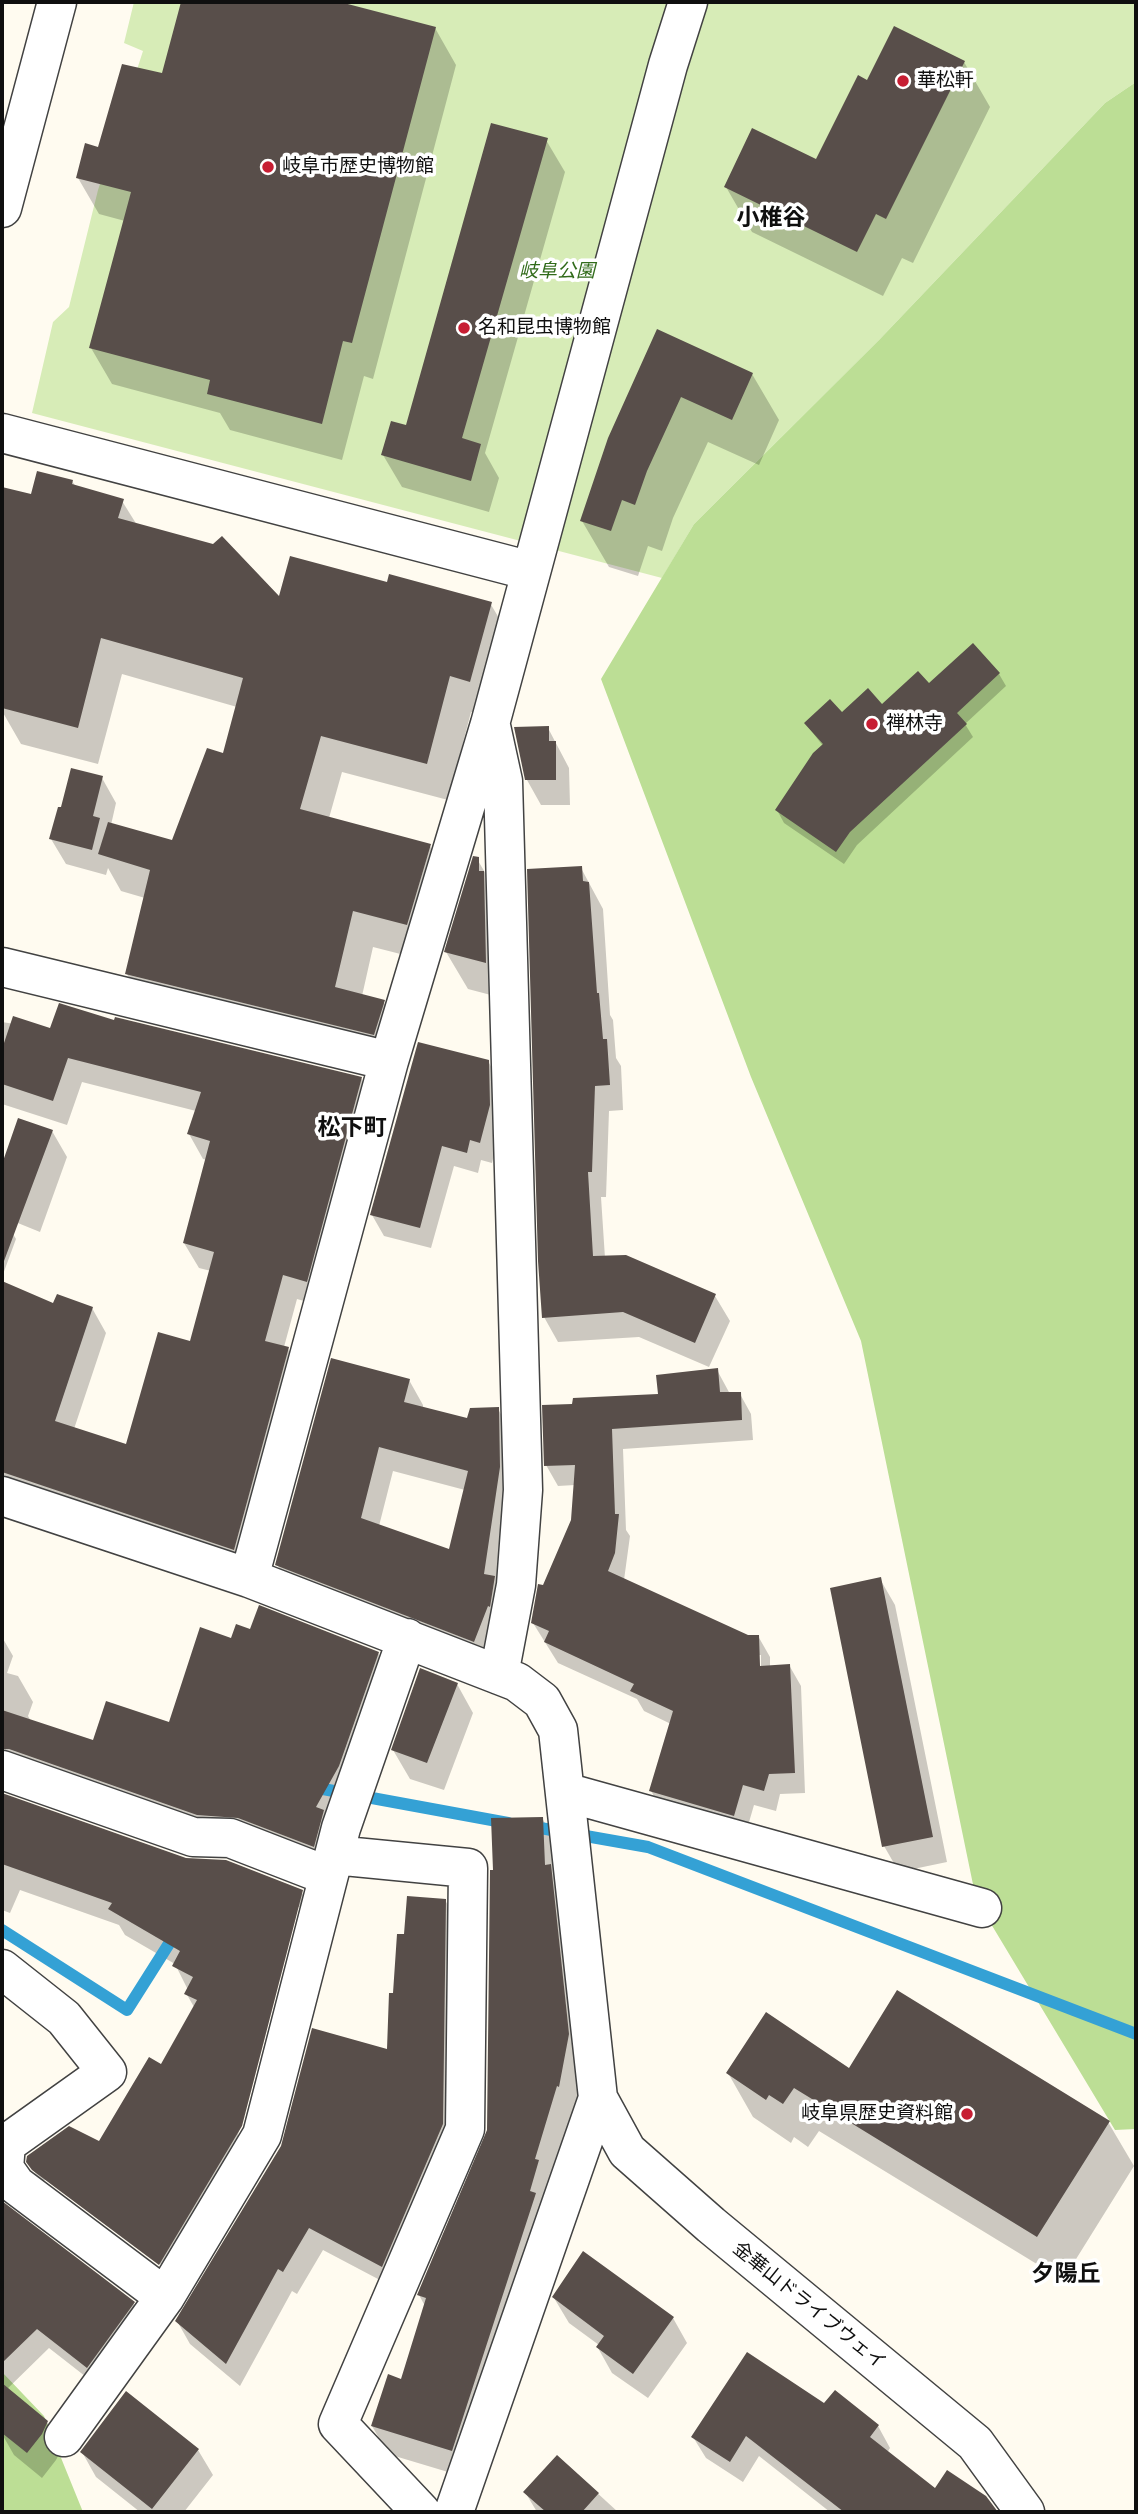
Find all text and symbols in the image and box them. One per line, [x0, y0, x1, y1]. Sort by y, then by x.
place label: 華松軒 [917, 70, 974, 92]
marker: 華松軒 [895, 73, 911, 89]
place label: 岐阜市歴史博物館 [282, 156, 434, 178]
marker: 岐阜市歴史博物館 [260, 159, 276, 175]
district label: 小椎谷 [737, 204, 805, 232]
park label: 岐阜公園 [519, 261, 595, 283]
place label: 名和昆虫博物館 [478, 317, 611, 339]
marker: 名和昆虫博物館 [456, 320, 472, 336]
place label: 禅林寺 [886, 713, 943, 735]
marker: 禅林寺 [864, 716, 880, 732]
district label: 松下町 [318, 1114, 386, 1142]
place label: 岐阜県歴史資料館 [801, 2103, 953, 2125]
marker: 岐阜県歴史資料館 [959, 2106, 975, 2122]
street label: 金華山ドライブウェイ [728, 2237, 890, 2375]
district label: 夕陽丘 [1032, 2260, 1100, 2288]

